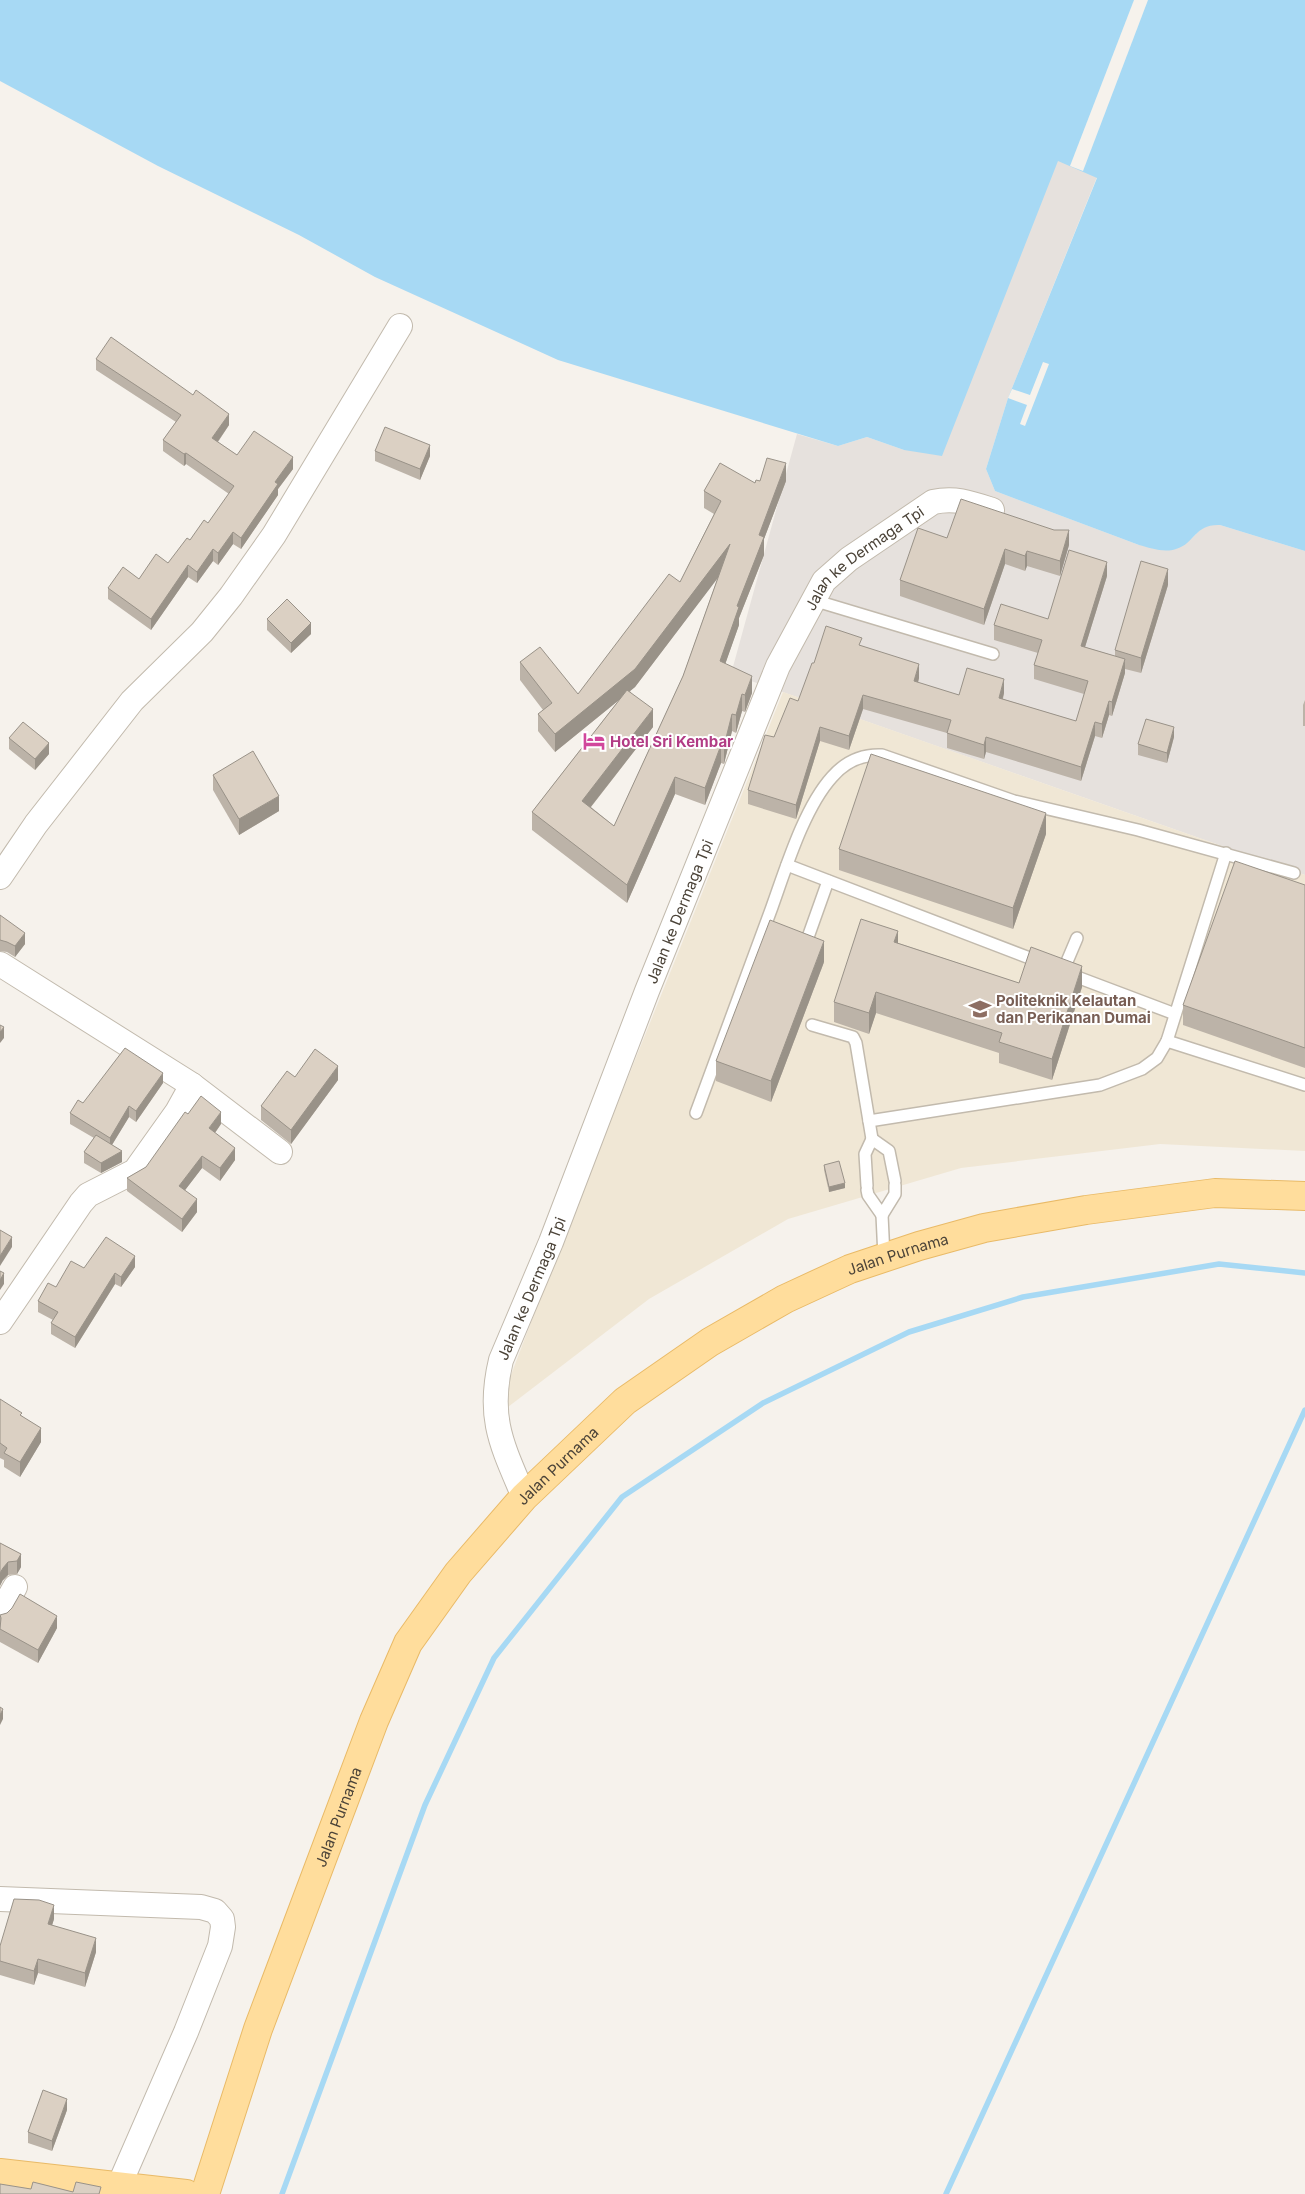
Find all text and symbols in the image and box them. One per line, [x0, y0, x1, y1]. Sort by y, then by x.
street label: Jalan ke Dermaga Tpi [800, 502, 927, 614]
hotel icon: Hotel Sri Kembar [581, 728, 607, 754]
place label: Hotel Sri Kembar [610, 732, 733, 751]
street label: Jalan ke Dermaga Tpi [642, 837, 717, 986]
place label: Politeknik Kelautan dan Perikanan Dumai [996, 991, 1151, 1027]
school or university icon: Politeknik Kelautan dan Perikanan Dumai [967, 996, 993, 1022]
street label: Jalan ke Dermaga Tpi [493, 1214, 569, 1363]
street label: Jalan Purnama [844, 1229, 950, 1279]
street label: Jalan Purnama [512, 1422, 602, 1508]
street label: Jalan Purnama [310, 1764, 365, 1870]

